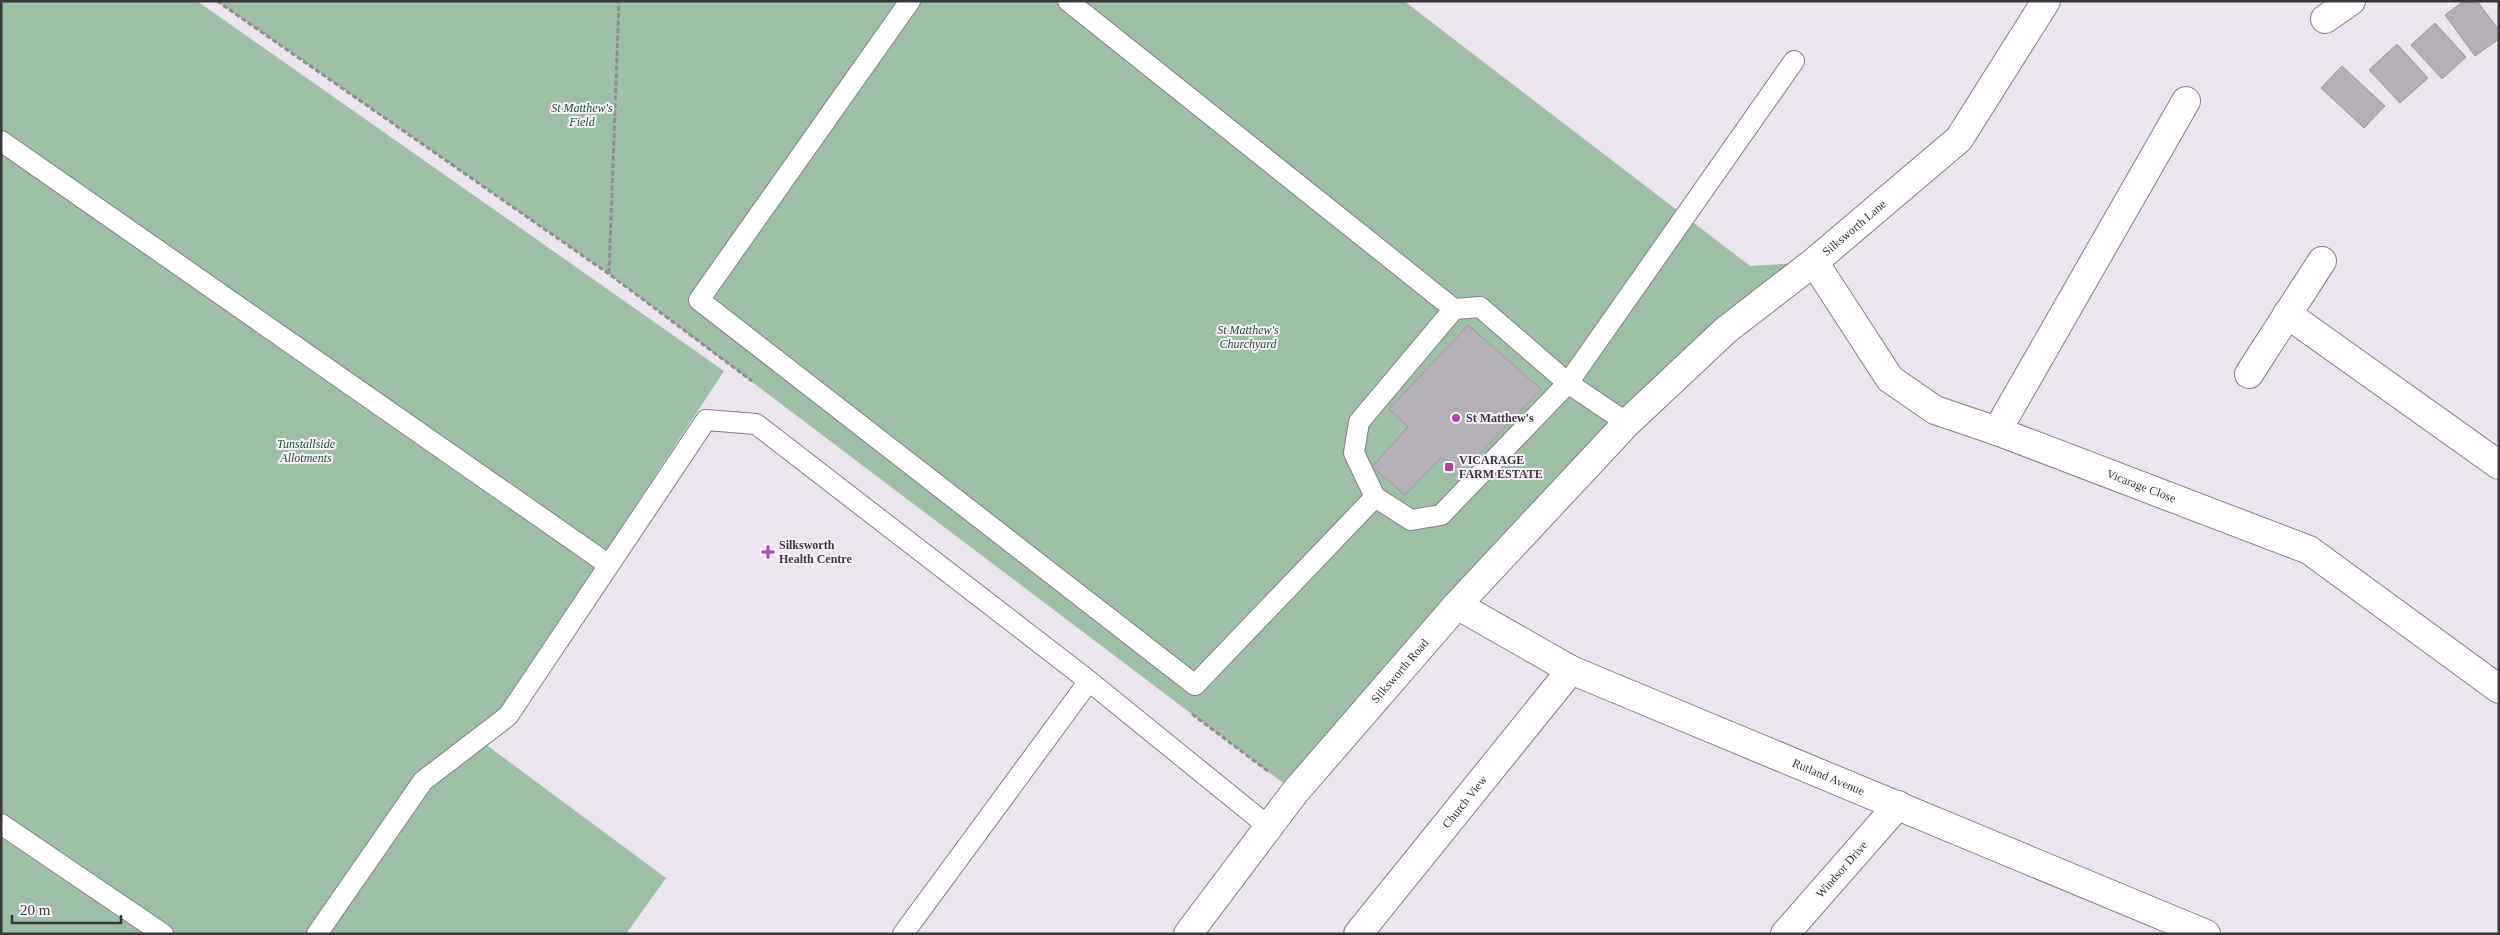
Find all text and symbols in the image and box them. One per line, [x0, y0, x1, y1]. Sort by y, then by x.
park label: St Matthew's Field [551, 101, 613, 129]
street label: Silksworth Lane [1820, 197, 1889, 259]
park label: St Matthew's Churchyard [1217, 323, 1279, 351]
place label: St Matthew's [1466, 411, 1534, 425]
marker: St Matthew's [1450, 412, 1462, 424]
park label: Tunstallside Allotments [277, 437, 336, 465]
place label: VICARAGE FARM ESTATE [1459, 453, 1543, 481]
marker: VICARAGE FARM ESTATE [1443, 461, 1455, 473]
street label: Vicarage Close [2105, 466, 2178, 506]
place label: Silksworth Health Centre [779, 538, 852, 566]
marker: Silksworth Health Centre [761, 545, 775, 559]
street label: Silksworth Road [1368, 636, 1432, 706]
street label: Rutland Avenue [1790, 756, 1867, 798]
street label: Church View [1439, 772, 1490, 831]
street label: Windsor Drive [1813, 838, 1870, 901]
scale bar [12, 892, 121, 924]
text: 20 m [20, 902, 51, 918]

